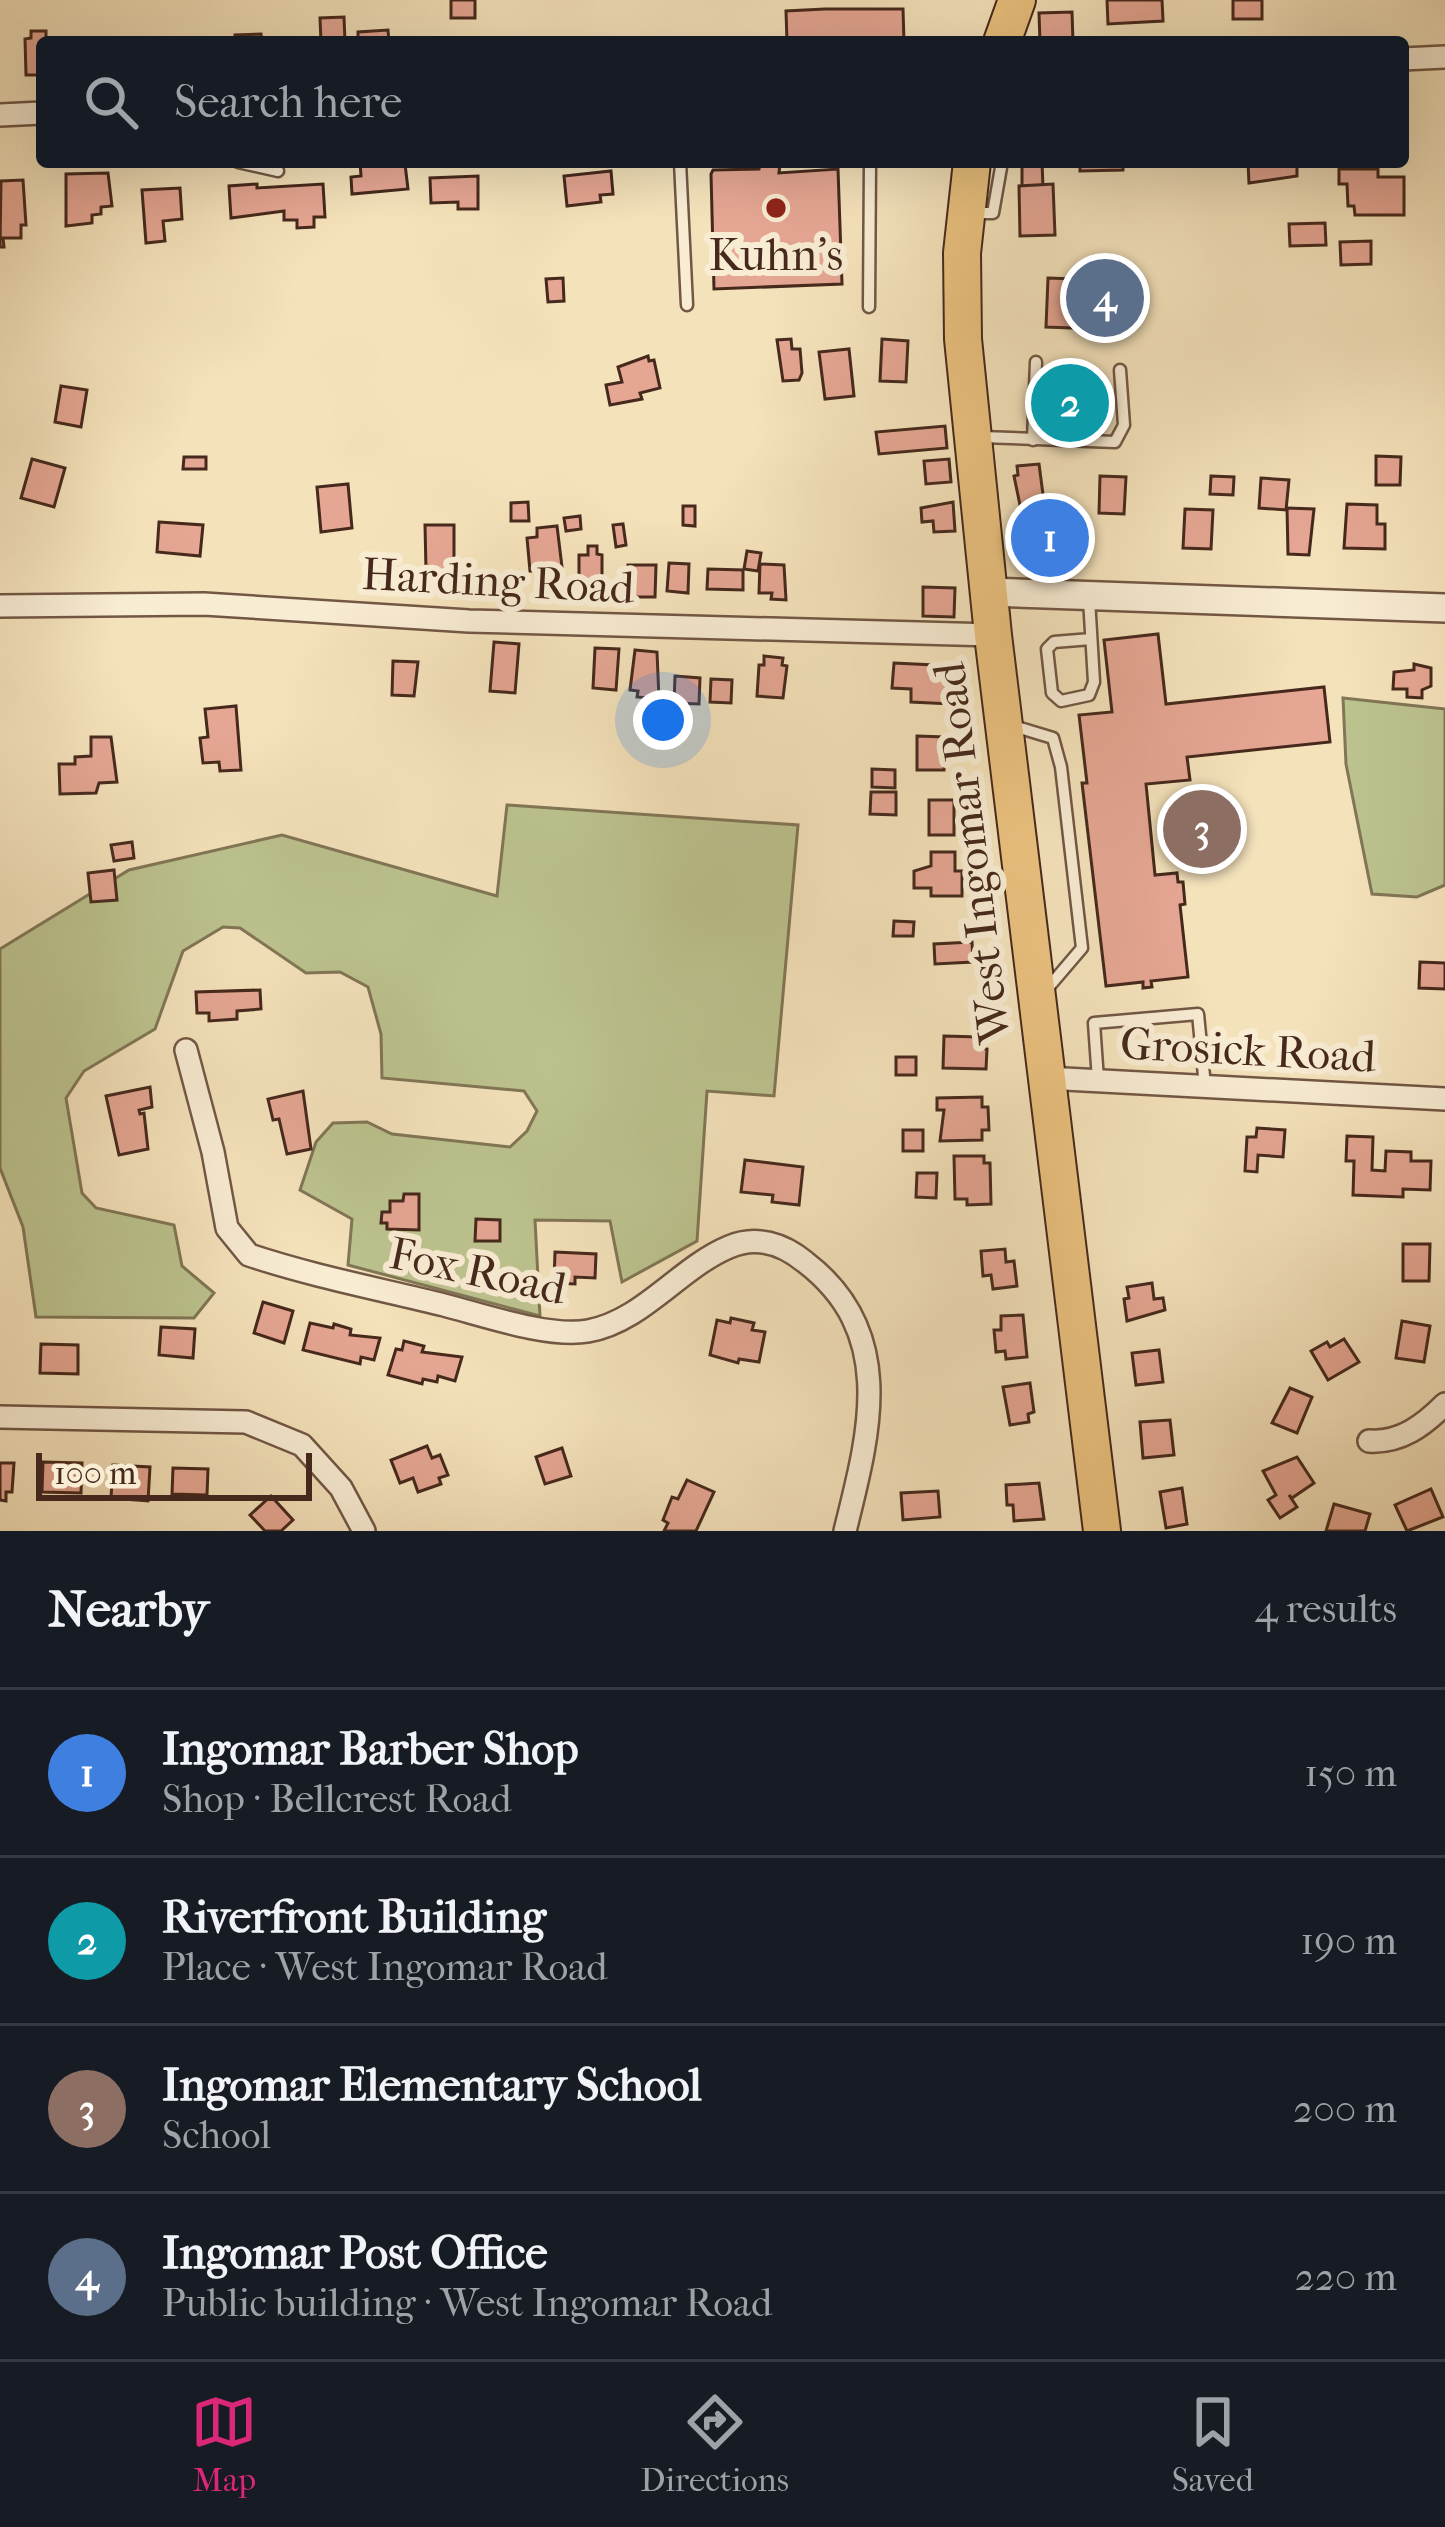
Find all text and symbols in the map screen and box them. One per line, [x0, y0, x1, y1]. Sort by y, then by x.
search box [36, 36, 1409, 168]
icon: search [78, 69, 144, 135]
text: Search here [174, 76, 402, 129]
marker: Kuhn's [763, 195, 789, 221]
place label: Kuhn's [709, 229, 843, 282]
pin: 4 [1066, 253, 1144, 343]
pin: 2 [1031, 358, 1109, 448]
pin: 1 [1011, 493, 1089, 583]
street label: Harding Road [360, 548, 636, 615]
street label: West Ingomar Road [923, 659, 1022, 1047]
your location [633, 690, 693, 750]
pin: 3 [1163, 784, 1241, 874]
street label: Grosick Road [1119, 1017, 1378, 1084]
street label: Fox Road [385, 1227, 571, 1316]
scale bar [36, 1447, 312, 1500]
text: 100 m [54, 1454, 137, 1493]
text: Nearby [48, 1579, 209, 1639]
text: 4 results [1255, 1586, 1397, 1632]
text: Ingomar Barber Shop [162, 1723, 579, 1776]
text: 1 [80, 1750, 94, 1796]
text: 150 m [1304, 1750, 1397, 1796]
text: Shop · Bellcrest Road [162, 1776, 512, 1822]
text: Riverfront Building [162, 1891, 546, 1944]
text: 2 [77, 1918, 97, 1964]
text: 190 m [1300, 1918, 1397, 1964]
text: Place · West Ingomar Road [162, 1944, 608, 1990]
text: Ingomar Elementary School [162, 2059, 702, 2112]
text: 3 [79, 2086, 95, 2132]
text: 200 m [1293, 2086, 1397, 2132]
text: School [162, 2112, 271, 2158]
text: Ingomar Post Office [162, 2227, 548, 2280]
text: 4 [75, 2254, 99, 2300]
text: 220 m [1295, 2254, 1397, 2300]
text: Public building · West Ingomar Road [162, 2280, 772, 2326]
tab: Map [191, 2389, 257, 2500]
tab: Directions [640, 2389, 789, 2500]
tab: Saved [1172, 2389, 1254, 2500]

